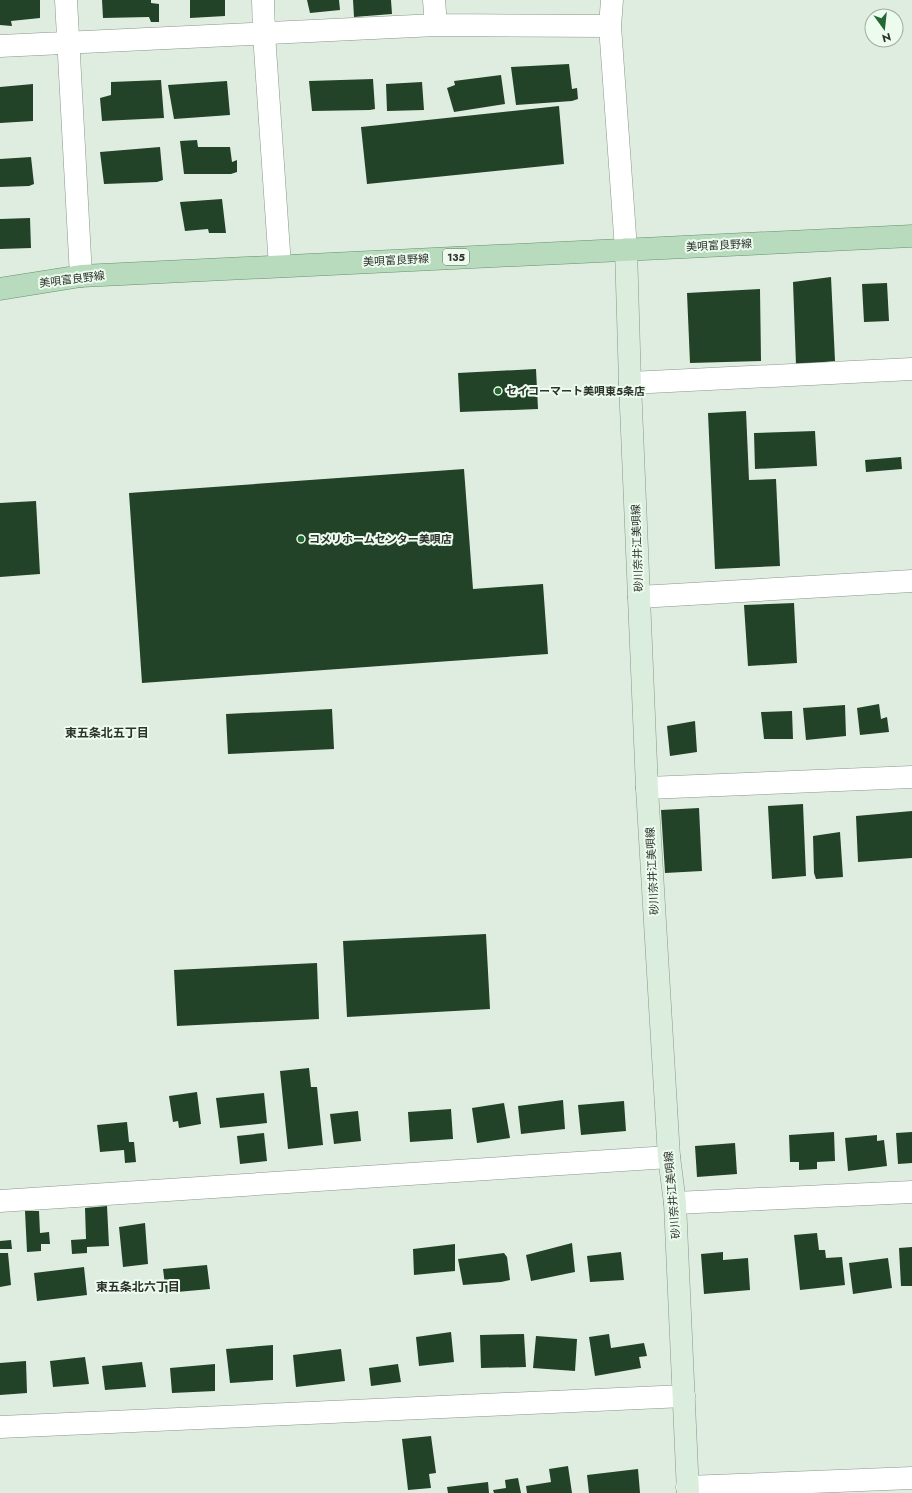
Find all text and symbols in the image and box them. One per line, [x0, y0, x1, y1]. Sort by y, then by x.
north arrow [864, 8, 904, 48]
text: N [880, 29, 893, 47]
street label: 美唄富良野線 [686, 235, 752, 255]
road number: 135 [443, 249, 469, 265]
street label: 美唄富良野線 [363, 250, 429, 270]
street label: 美唄富良野線 [38, 267, 106, 291]
place label: セイコーマート美唄東5条店 [506, 383, 645, 399]
marker: セイコーマート美唄東5条店 [493, 386, 503, 396]
street label: 砂川奈井江美唄線 [627, 504, 647, 592]
place label: コメリホームセンター美唄店 [309, 531, 452, 547]
marker: コメリホームセンター美唄店 [296, 534, 306, 544]
district label: 東五条北五丁目 [65, 724, 149, 742]
street label: 砂川奈井江美唄線 [642, 827, 662, 915]
street label: 砂川奈井江美唄線 [660, 1150, 684, 1240]
district label: 東五条北六丁目 [96, 1278, 180, 1296]

